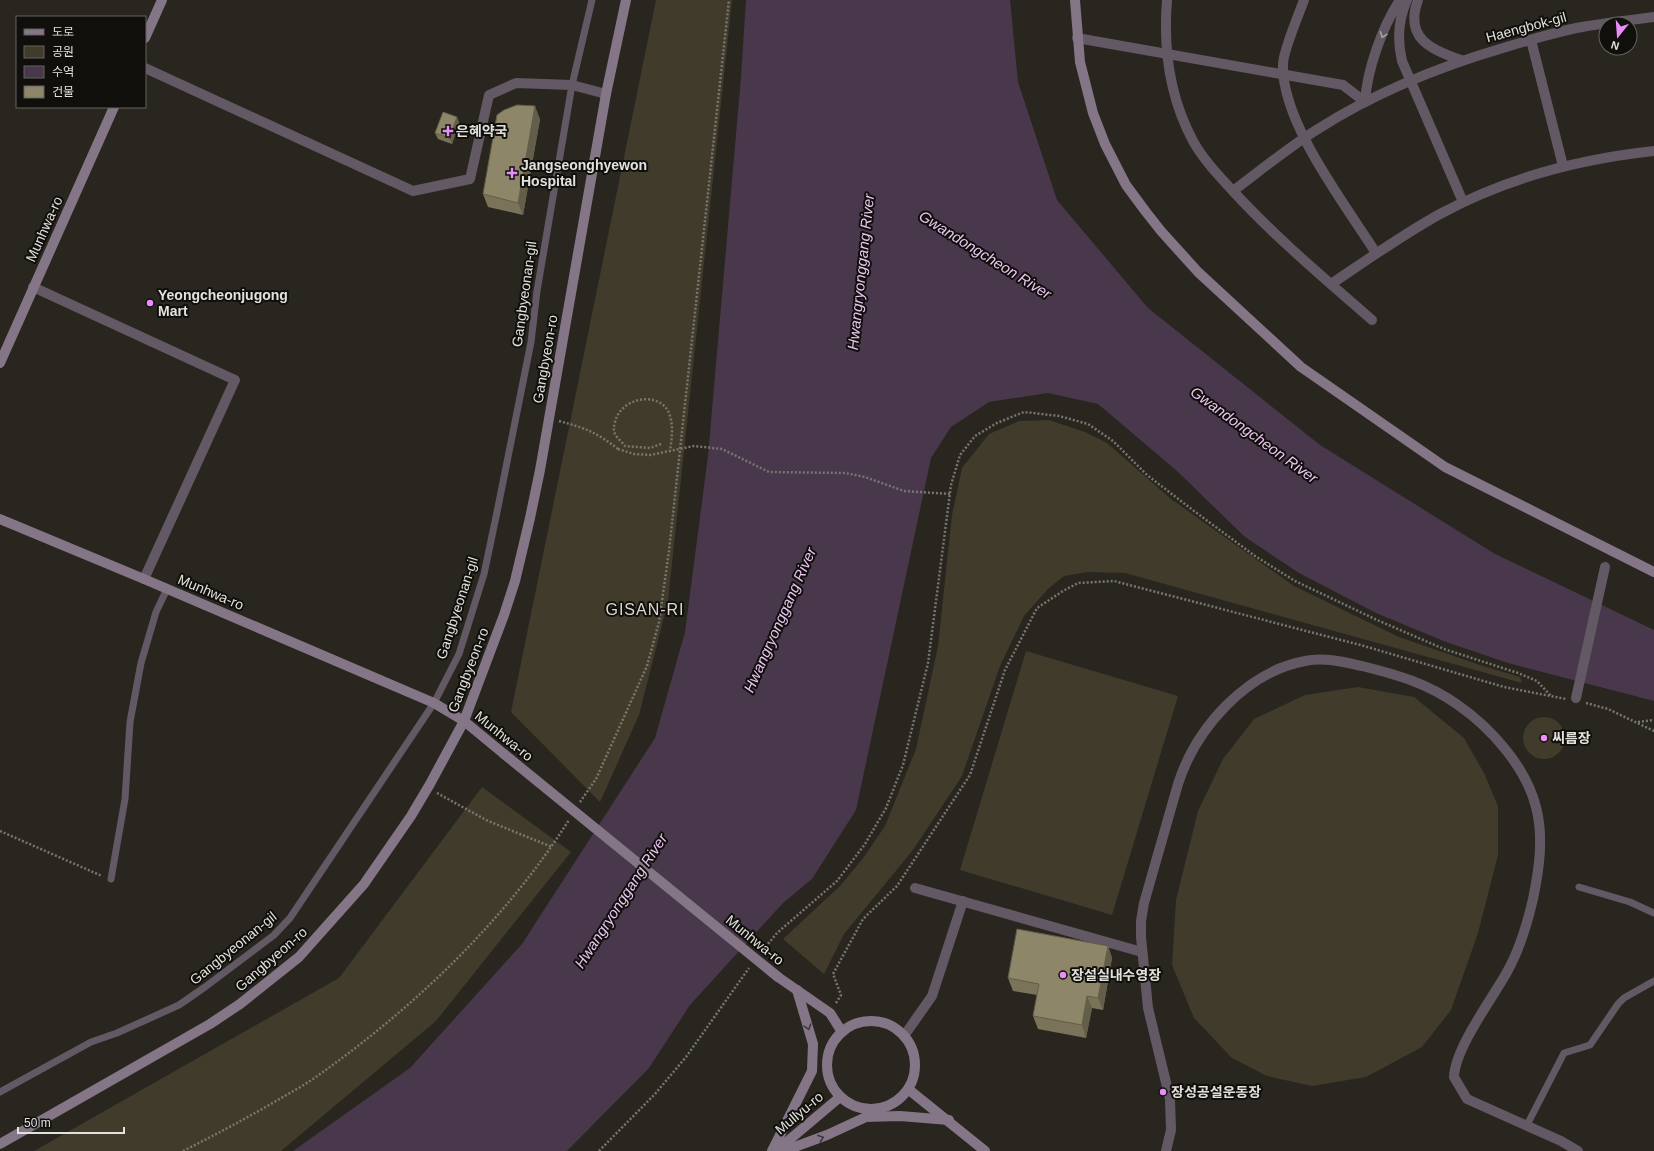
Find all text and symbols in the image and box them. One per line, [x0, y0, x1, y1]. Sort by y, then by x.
street label: Haengbok-gil [1484, 9, 1568, 45]
legend [16, 16, 146, 108]
north arrow [1598, 16, 1638, 56]
text: 도로 [52, 25, 74, 39]
one-way arrow [1380, 31, 1388, 38]
text: N [1609, 39, 1621, 52]
text: 공원 [52, 45, 74, 59]
text: 수역 [52, 65, 74, 79]
text: 건물 [52, 85, 74, 99]
place label: 은혜약국 [456, 123, 508, 139]
marker: 은혜약국 [443, 126, 453, 136]
place label: Jangseonghyewon Hospital [521, 157, 647, 189]
marker: Jangseonghyewon Hospital [506, 167, 518, 179]
water label: Hwangryonggang River [844, 192, 877, 351]
street label: Munhwa-ro [22, 194, 66, 264]
water label: Gwandongcheon River [916, 207, 1055, 303]
street label: Gangbyeonan-gil [509, 240, 539, 348]
place label: Yeongcheonjugong Mart [158, 287, 288, 319]
marker: Yeongcheonjugong Mart [145, 298, 155, 308]
street label: Gangbyeon-ro [529, 313, 561, 404]
water label: Gwandongcheon River [1188, 383, 1322, 487]
water label: Hwangryonggang River [740, 544, 820, 695]
street label: Gangbyeonan-gil [433, 555, 481, 661]
street label: Munhwa-ro [176, 571, 247, 613]
district label: GISAN-RI [605, 601, 685, 618]
street label: Gangbyeon-ro [444, 625, 492, 715]
street label: Munhwa-ro [472, 708, 536, 764]
place label: 씨름장 [1552, 730, 1591, 746]
marker: 씨름장 [1539, 733, 1549, 743]
water label: Hwangryonggang River [571, 830, 671, 971]
street label: Gangbyeonan-gil [187, 908, 279, 988]
street label: Munhwa-ro [723, 912, 787, 968]
street label: Gangbyeon-ro [232, 923, 310, 994]
place label: 장설실내수영장 [1071, 967, 1161, 983]
marker: 장설실내수영장 [1058, 970, 1068, 980]
one-way arrow [803, 1023, 812, 1030]
place label: 장성공설운동장 [1171, 1084, 1261, 1100]
marker: 장성공설운동장 [1158, 1087, 1168, 1097]
street label: Mullyu-ro [772, 1088, 826, 1138]
scale bar [18, 1109, 124, 1135]
text: 50 m [24, 1116, 51, 1130]
one-way arrow [817, 1134, 824, 1142]

